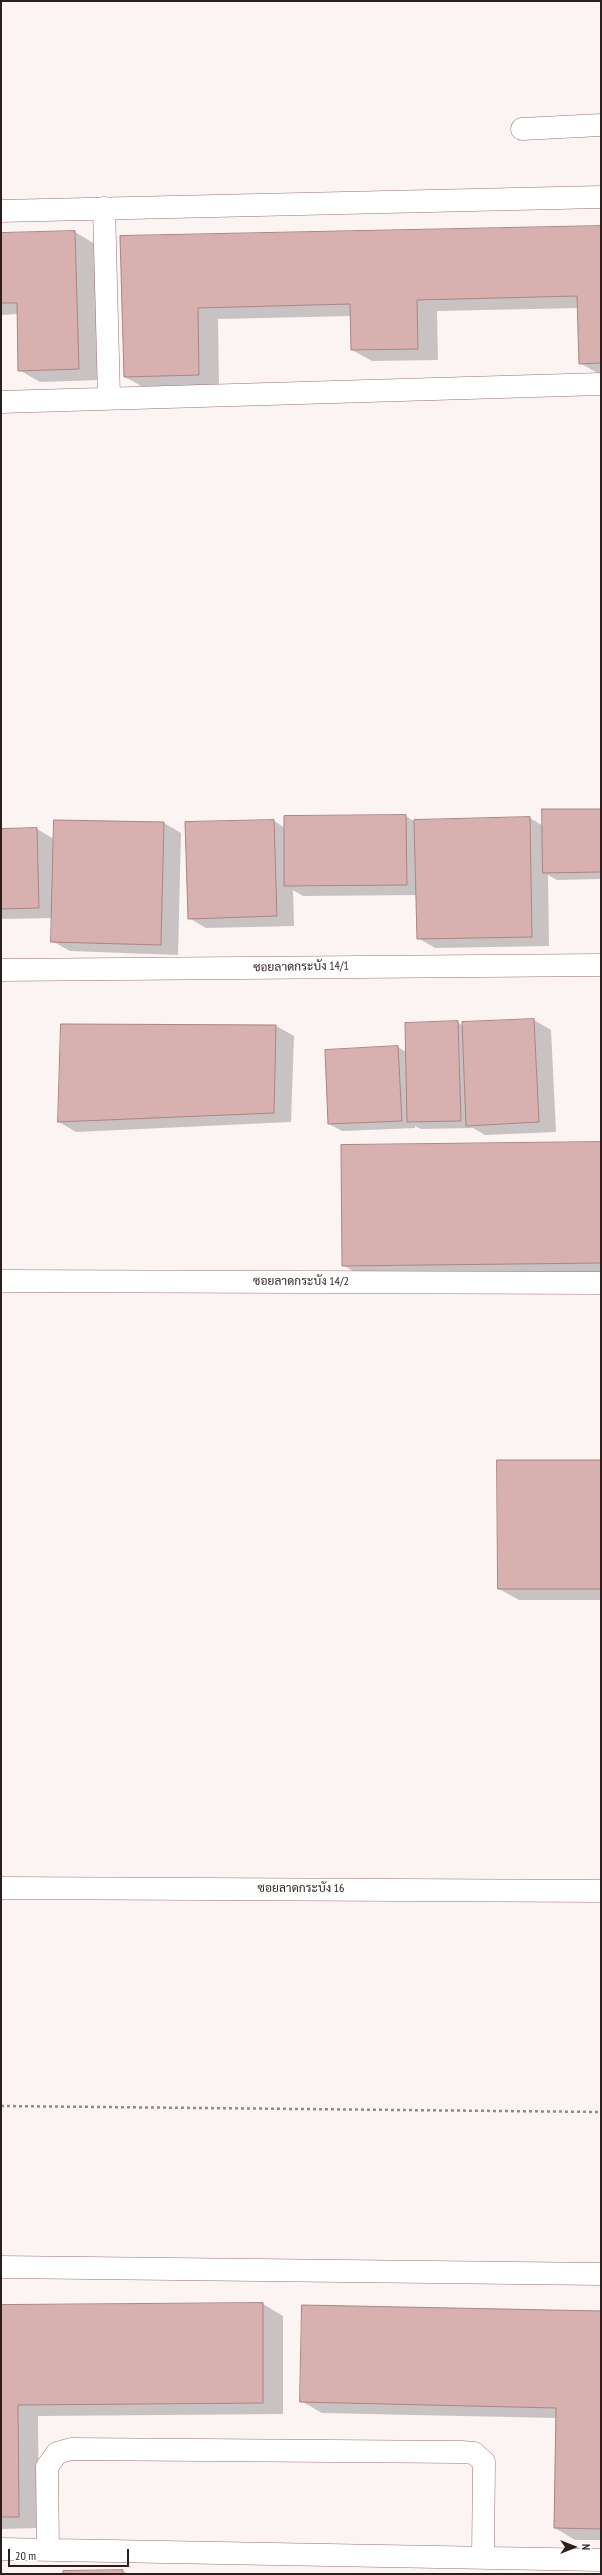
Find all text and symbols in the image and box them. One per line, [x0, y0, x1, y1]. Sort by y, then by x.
street label: ซอยลาดกระบัง 14/1 [253, 959, 349, 975]
street label: ซอยลาดกระบัง 14/2 [253, 1275, 349, 1289]
street label: ซอยลาดกระบัง 16 [258, 1882, 344, 1896]
north arrow [554, 2527, 594, 2567]
scale bar [10, 2541, 131, 2567]
text: N [579, 2544, 593, 2550]
text: 20 m [15, 2548, 36, 2563]

